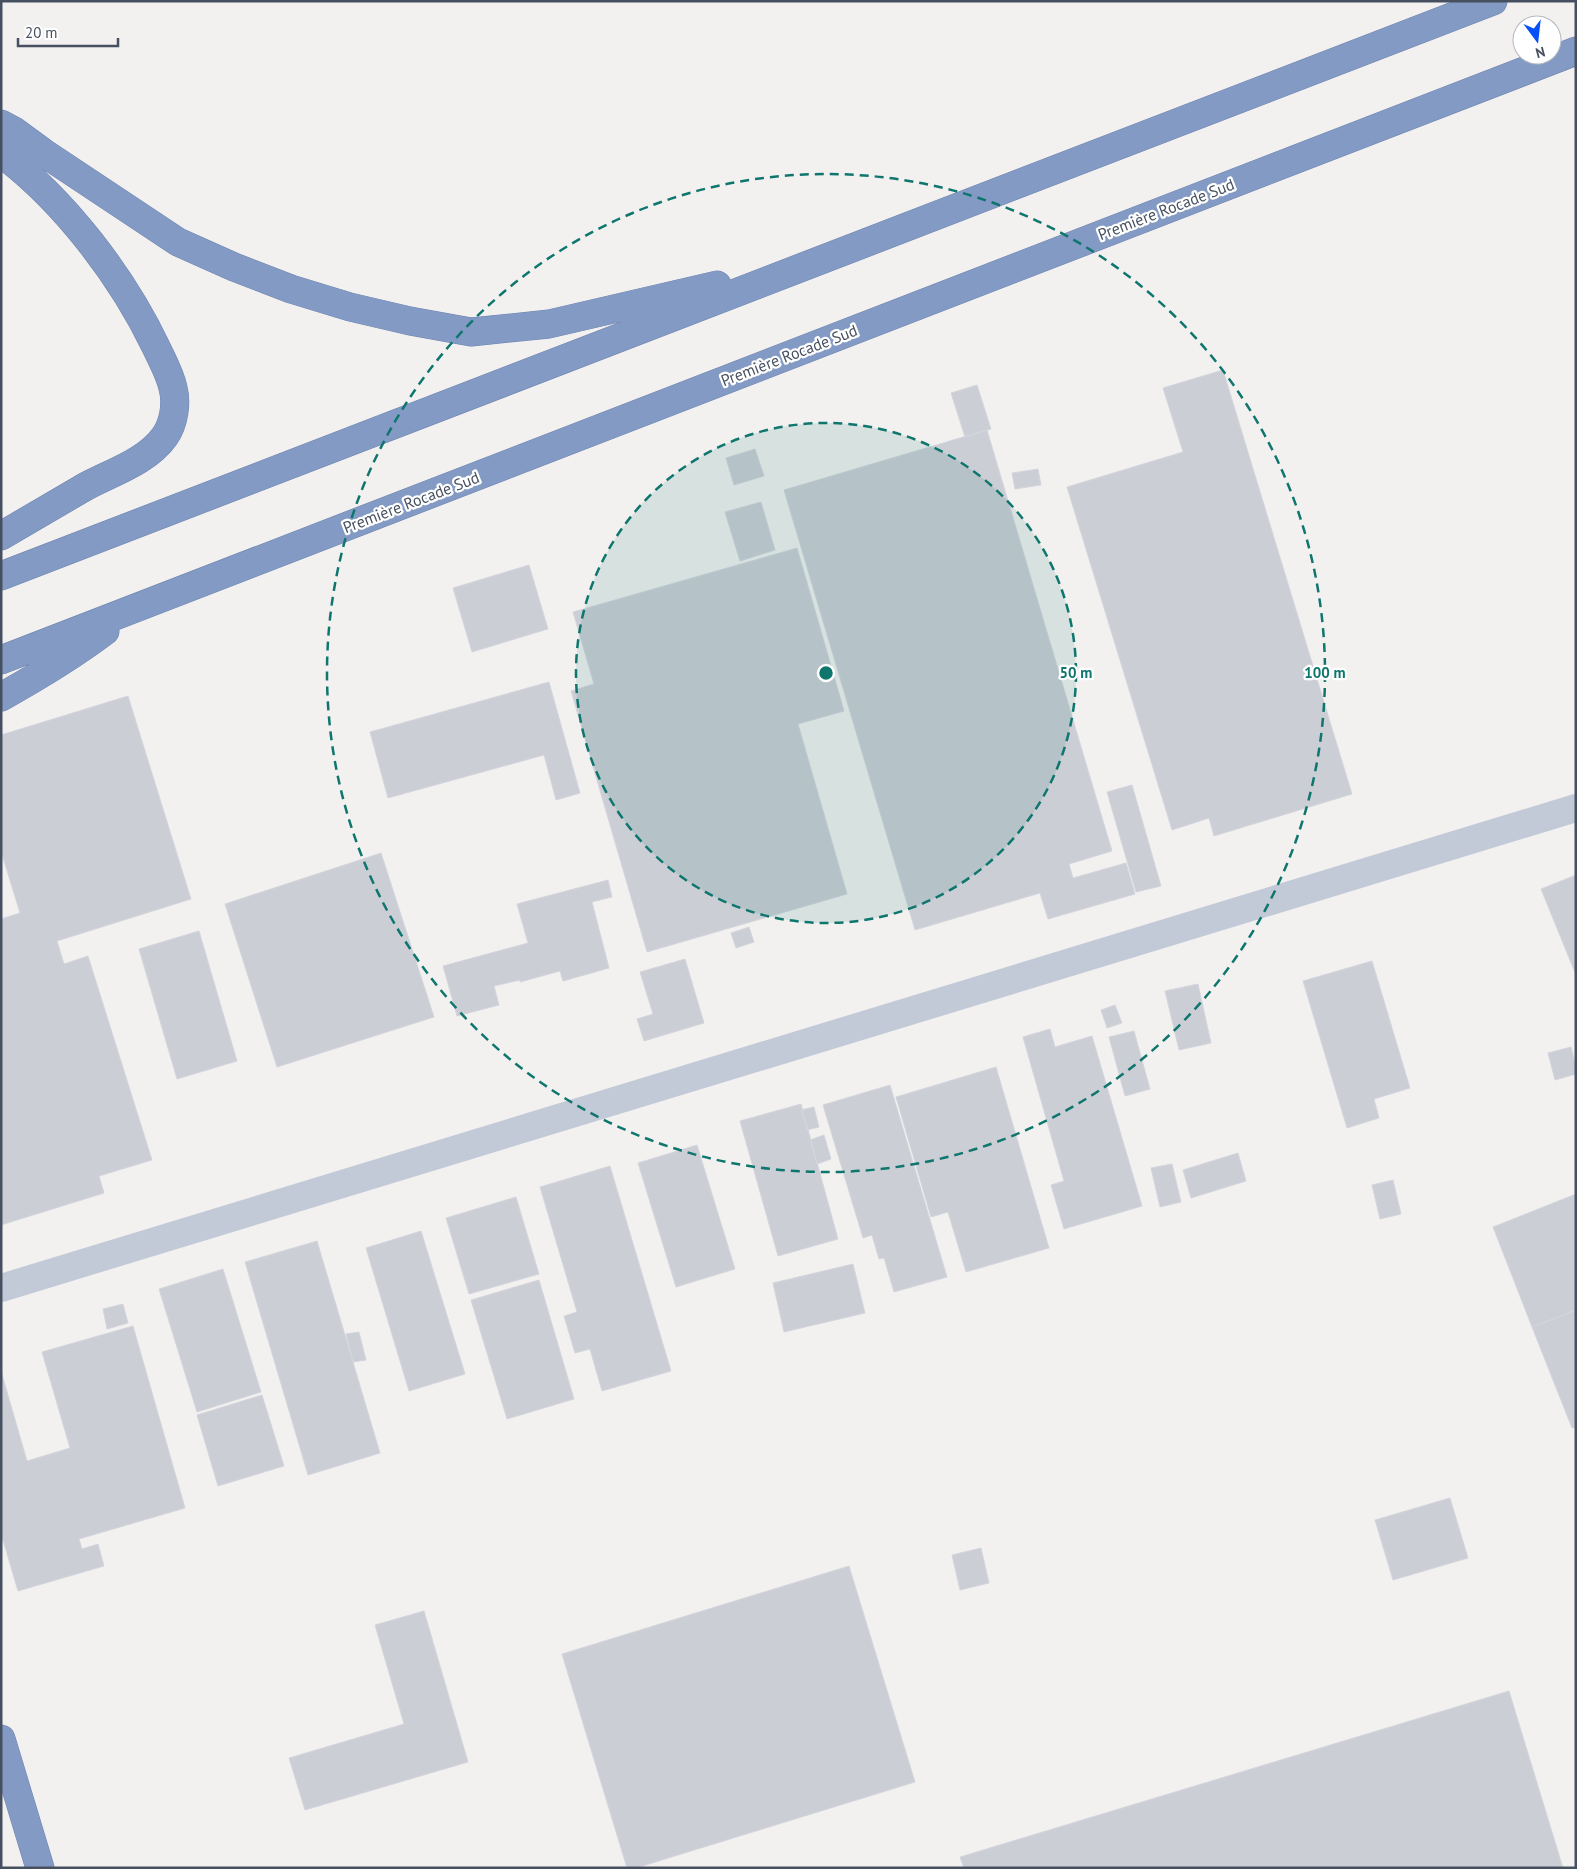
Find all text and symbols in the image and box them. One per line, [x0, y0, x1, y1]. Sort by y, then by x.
scale bar [18, 15, 118, 47]
north arrow [1512, 15, 1562, 65]
text: 20 m [25, 23, 58, 42]
text: N [1534, 43, 1547, 62]
street label: Première Rocade Sud [1095, 174, 1237, 244]
street label: Première Rocade Sud [718, 320, 860, 390]
street label: Première Rocade Sud [340, 467, 482, 537]
text: 50 m [1060, 663, 1092, 682]
text: 100 m [1304, 663, 1346, 682]
centre of rings [817, 664, 835, 682]

